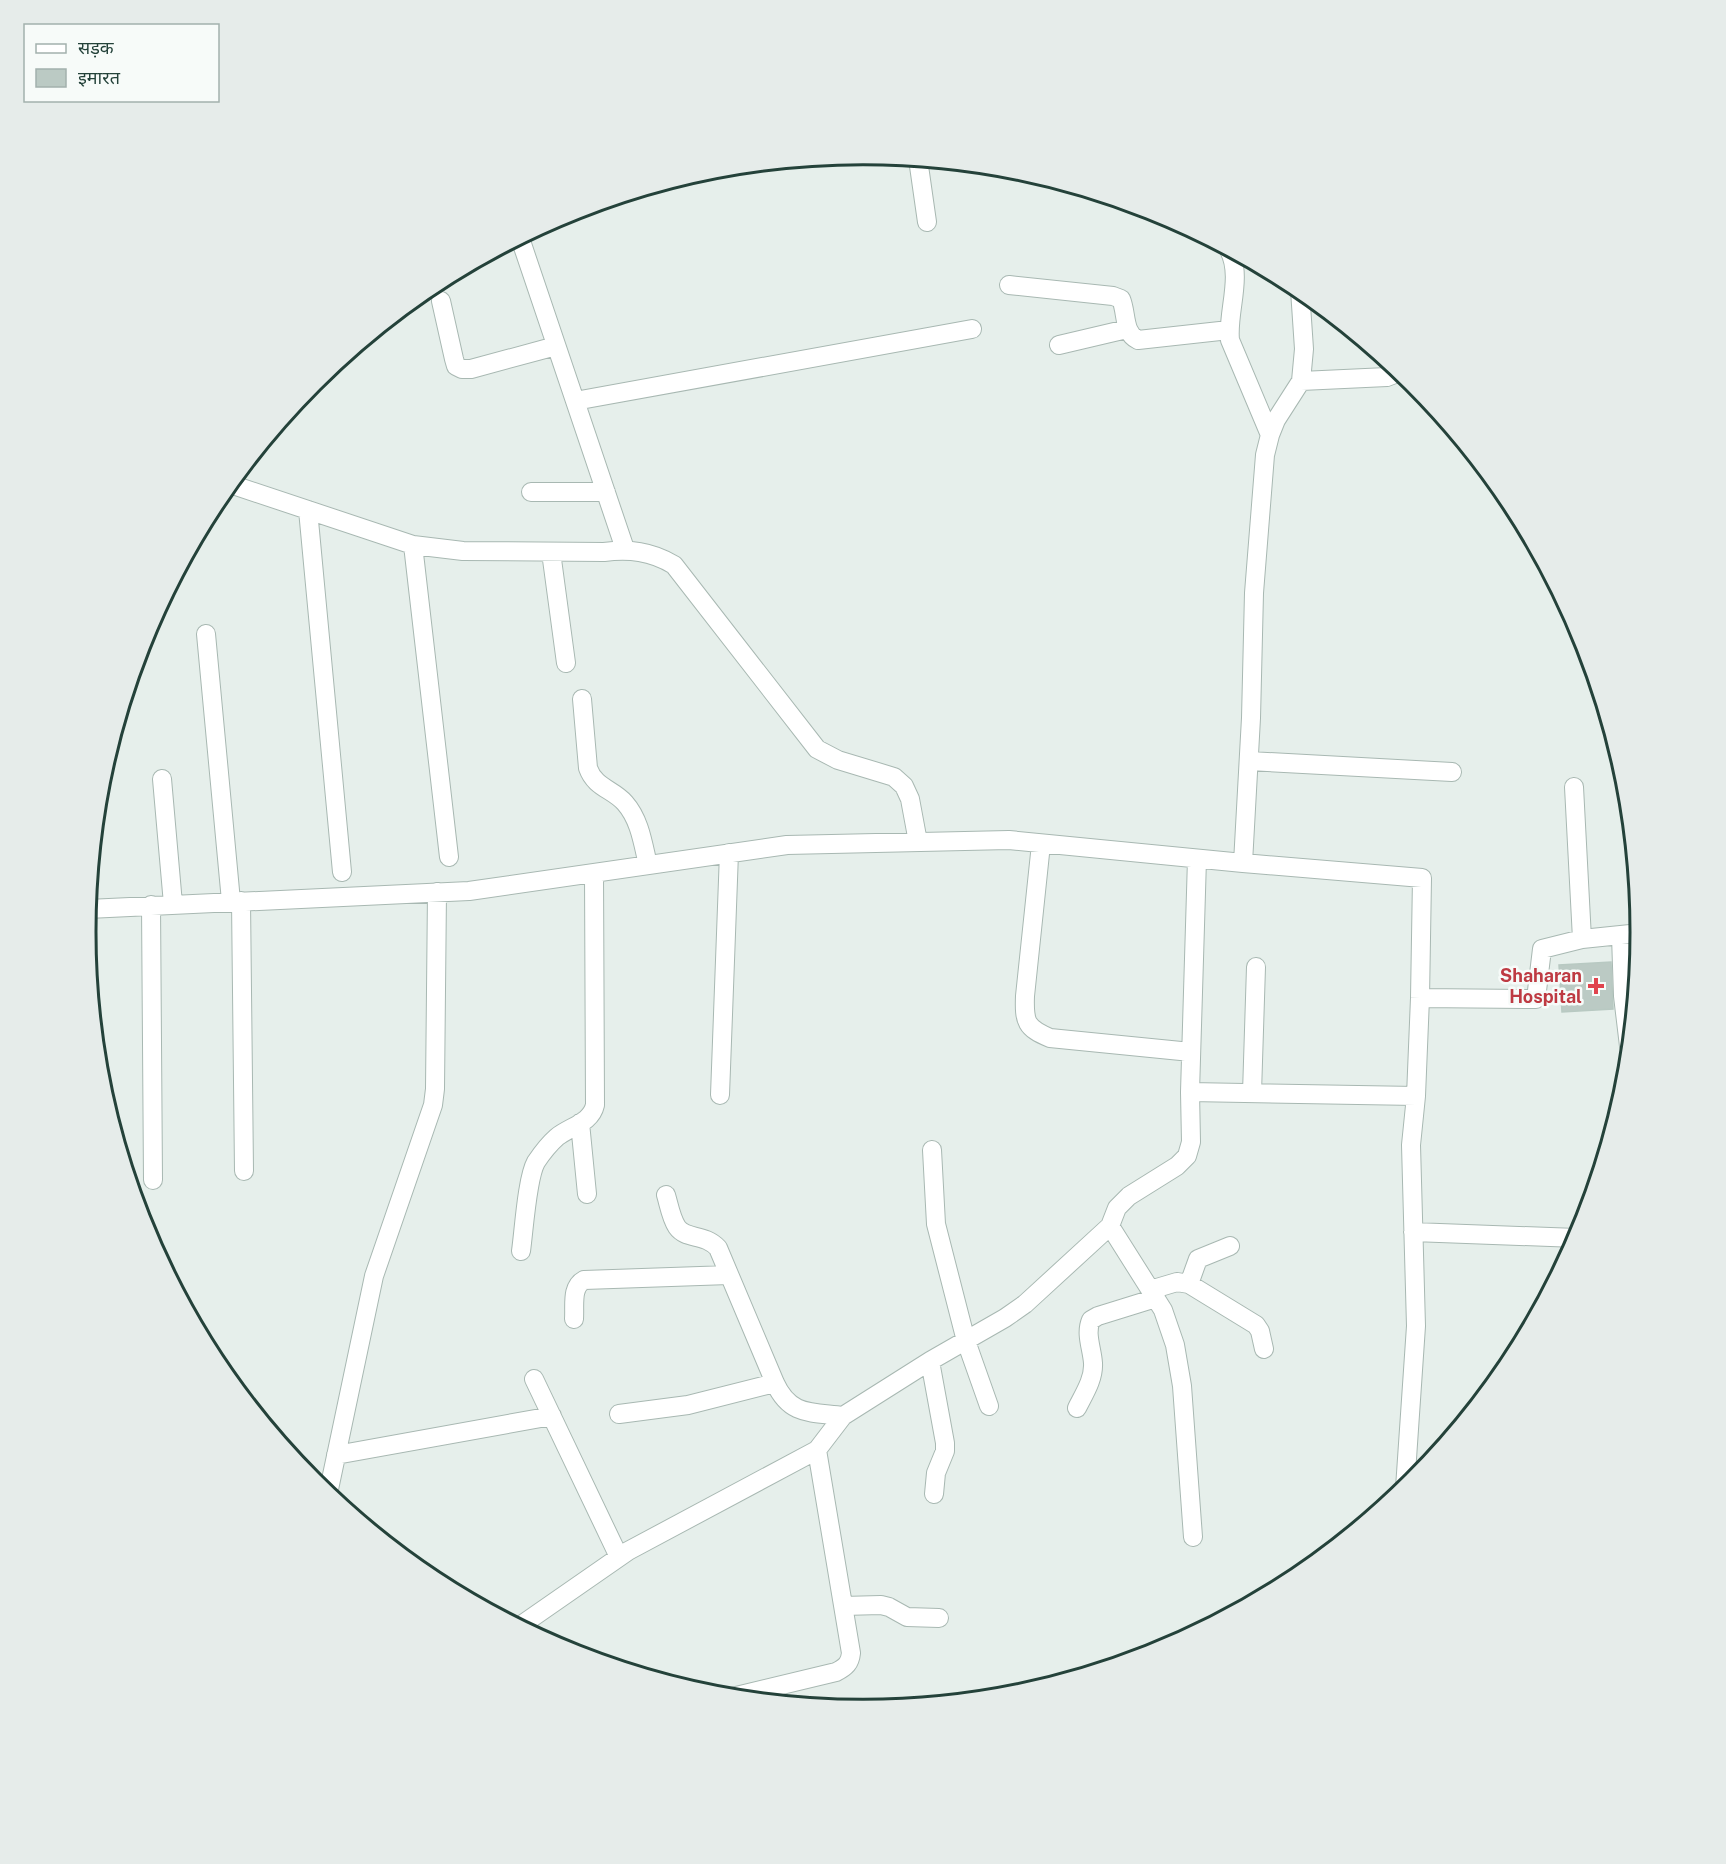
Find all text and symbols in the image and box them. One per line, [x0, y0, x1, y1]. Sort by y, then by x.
legend [24, 24, 219, 102]
text: सड़क [78, 37, 115, 58]
text: इमारत [78, 67, 121, 88]
place label: Shaharan Hospital [1500, 965, 1582, 1007]
marker: Shaharan Hospital [1587, 977, 1605, 995]

